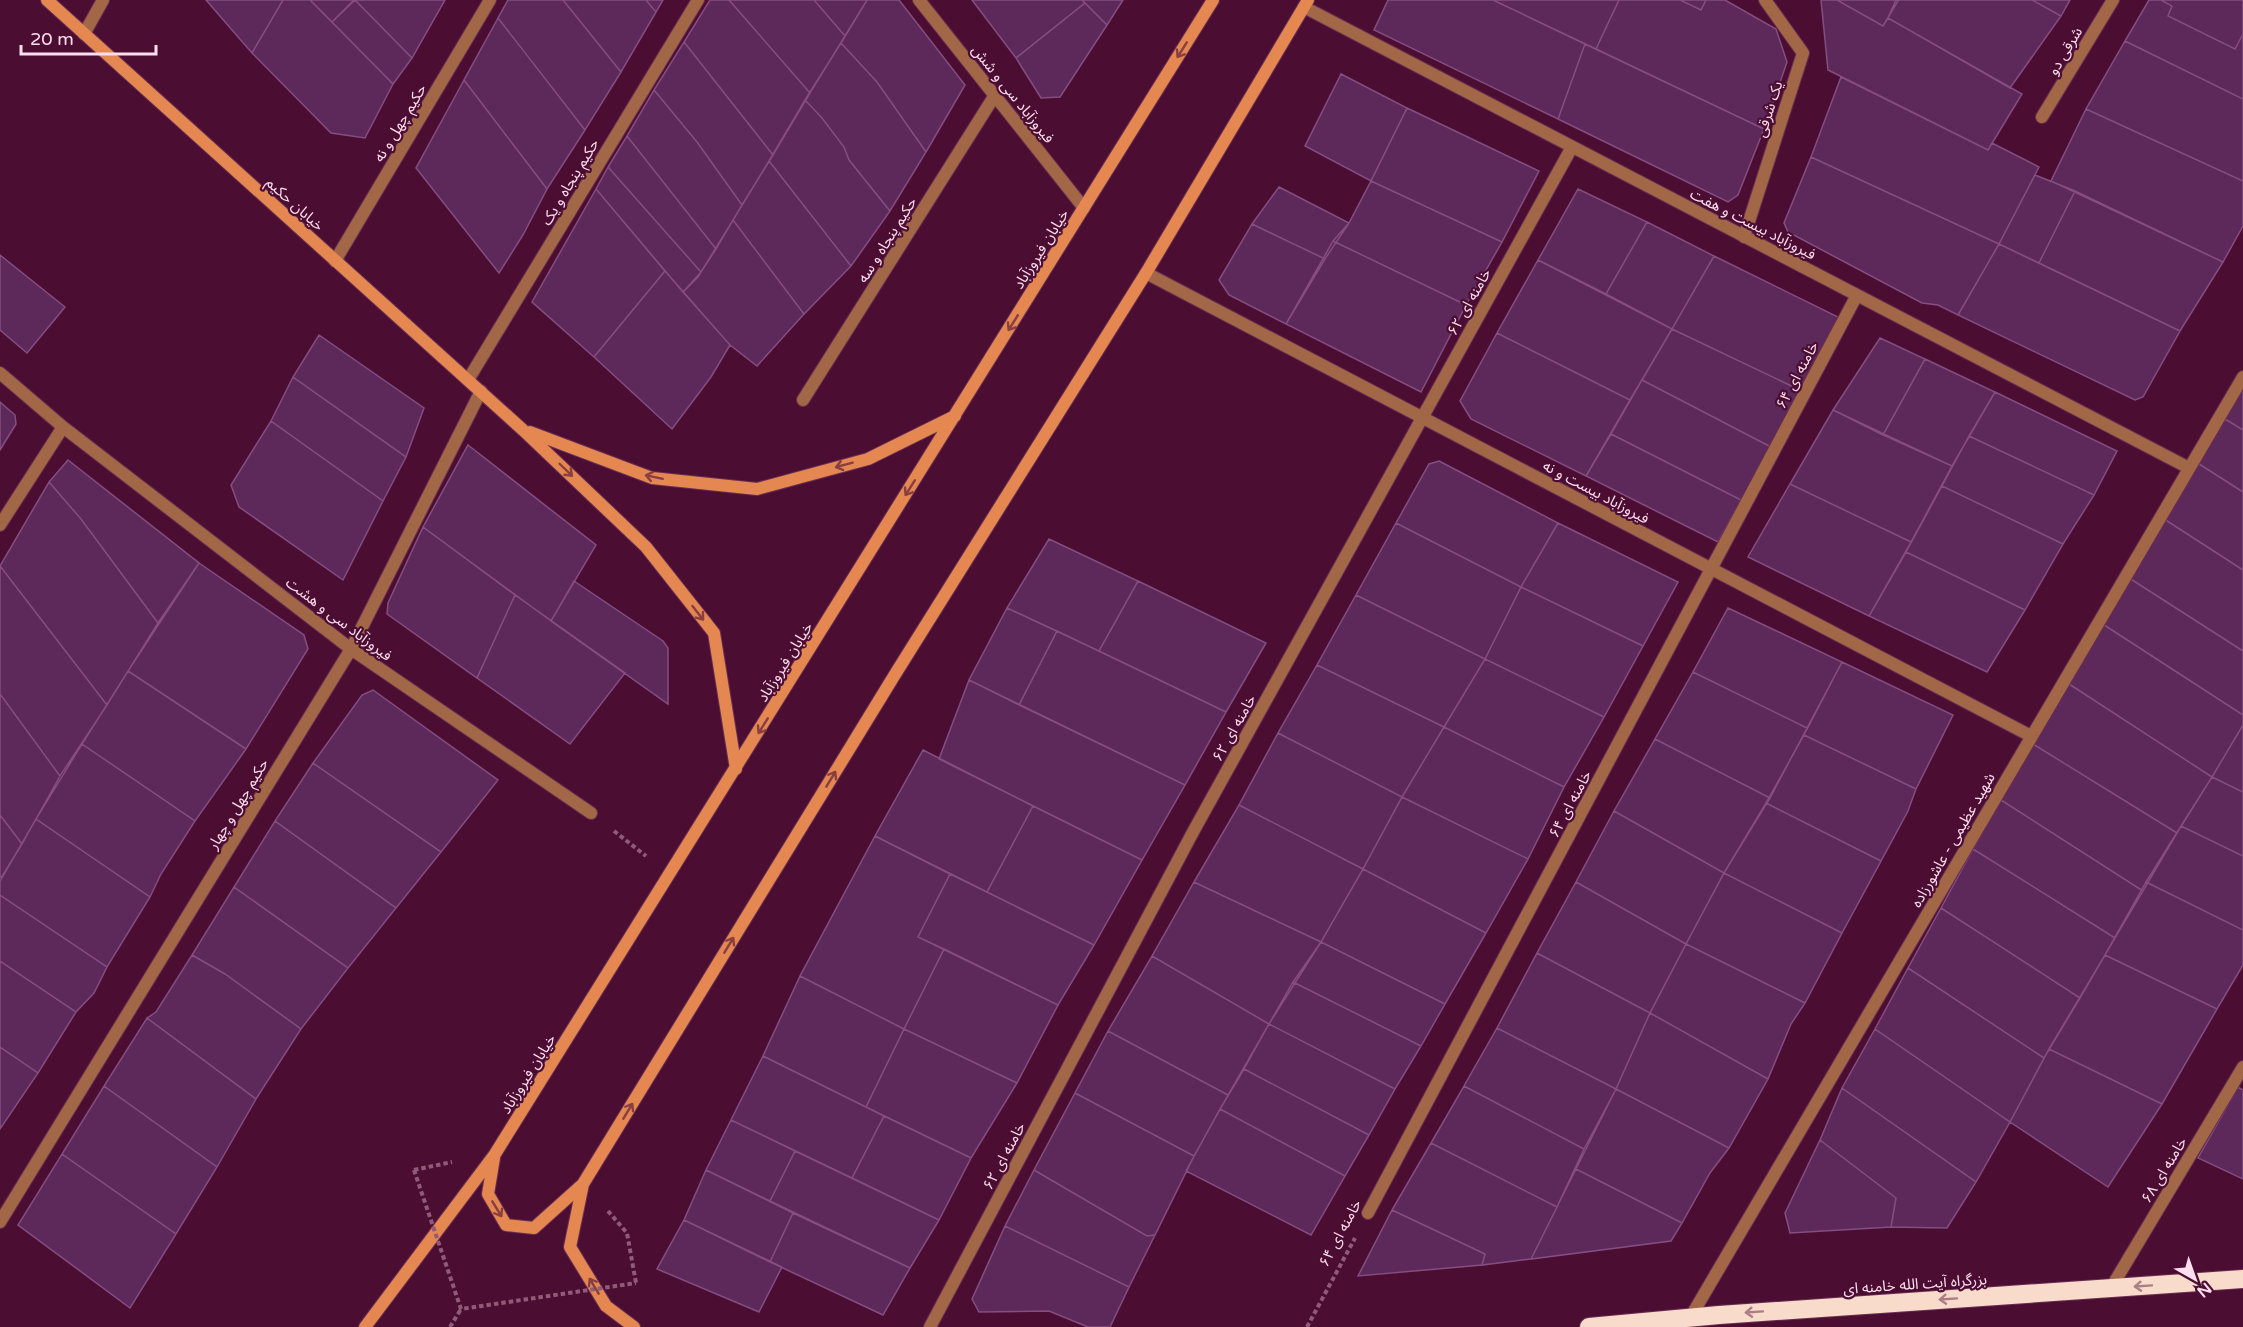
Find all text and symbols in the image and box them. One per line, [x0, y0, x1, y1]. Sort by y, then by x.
scale bar [21, 18, 156, 56]
street label: شرقی دو [2044, 24, 2086, 78]
text: 20 m [30, 28, 74, 50]
street label: فیروزآباد سی و شش [968, 41, 1058, 147]
one-way arrow [1176, 41, 1188, 58]
street label: یک شرقی [1751, 79, 1787, 139]
street label: حکیم چهل و نه [370, 81, 432, 166]
street label: حکیم پنجاه و یک [537, 135, 605, 230]
street label: خیابان حکیم [261, 173, 328, 236]
street label: فیروزآباد بیست و هفت [1687, 184, 1819, 264]
street label: حکیم پنجاه و سه [854, 194, 922, 287]
street label: خیابان فیروزآباد [1009, 206, 1073, 292]
street label: خامنه ای ۶۲ [1443, 265, 1495, 338]
one-way arrow [1007, 314, 1019, 331]
street label: خامنه ای ۶۴ [1772, 338, 1822, 412]
street label: فیروزآباد بیست و نه [1540, 456, 1652, 528]
one-way arrow [835, 460, 854, 472]
one-way arrow [558, 463, 573, 478]
one-way arrow [644, 471, 664, 482]
one-way arrow [904, 479, 916, 496]
street label: فیروزآباد سی و هشت [282, 573, 396, 665]
one-way arrow [691, 605, 704, 621]
street label: خیابان فیروزآباد [753, 619, 817, 705]
street label: خامنه ای ۶۲ [1208, 691, 1260, 764]
one-way arrow [757, 717, 770, 734]
street label: حکیم چهل و چهار [203, 755, 274, 854]
street label: خامنه ای ۶۴ [1545, 767, 1595, 841]
street label: شهید عظیمی - عاشورزاده [1907, 769, 1999, 911]
one-way arrow [826, 771, 838, 788]
one-way arrow [724, 937, 736, 954]
street label: خیابان فیروزآباد [496, 1031, 560, 1117]
one-way arrow [622, 1103, 634, 1120]
street label: خامنه ای ۶۲ [979, 1119, 1029, 1193]
street label: خامنه ای ۶۸ [2137, 1134, 2191, 1206]
street label: خامنه ای ۶۴ [1315, 1196, 1365, 1270]
one-way arrow [492, 1200, 503, 1218]
north arrow [2165, 1249, 2225, 1309]
street label: بزرگراه آیت الله خامنه ای [1843, 1270, 1987, 1298]
one-way arrow [587, 1278, 599, 1295]
text: N [2193, 1278, 2215, 1302]
one-way arrow [2133, 1281, 2153, 1292]
one-way arrow [1939, 1294, 1959, 1305]
one-way arrow [1744, 1307, 1764, 1318]

